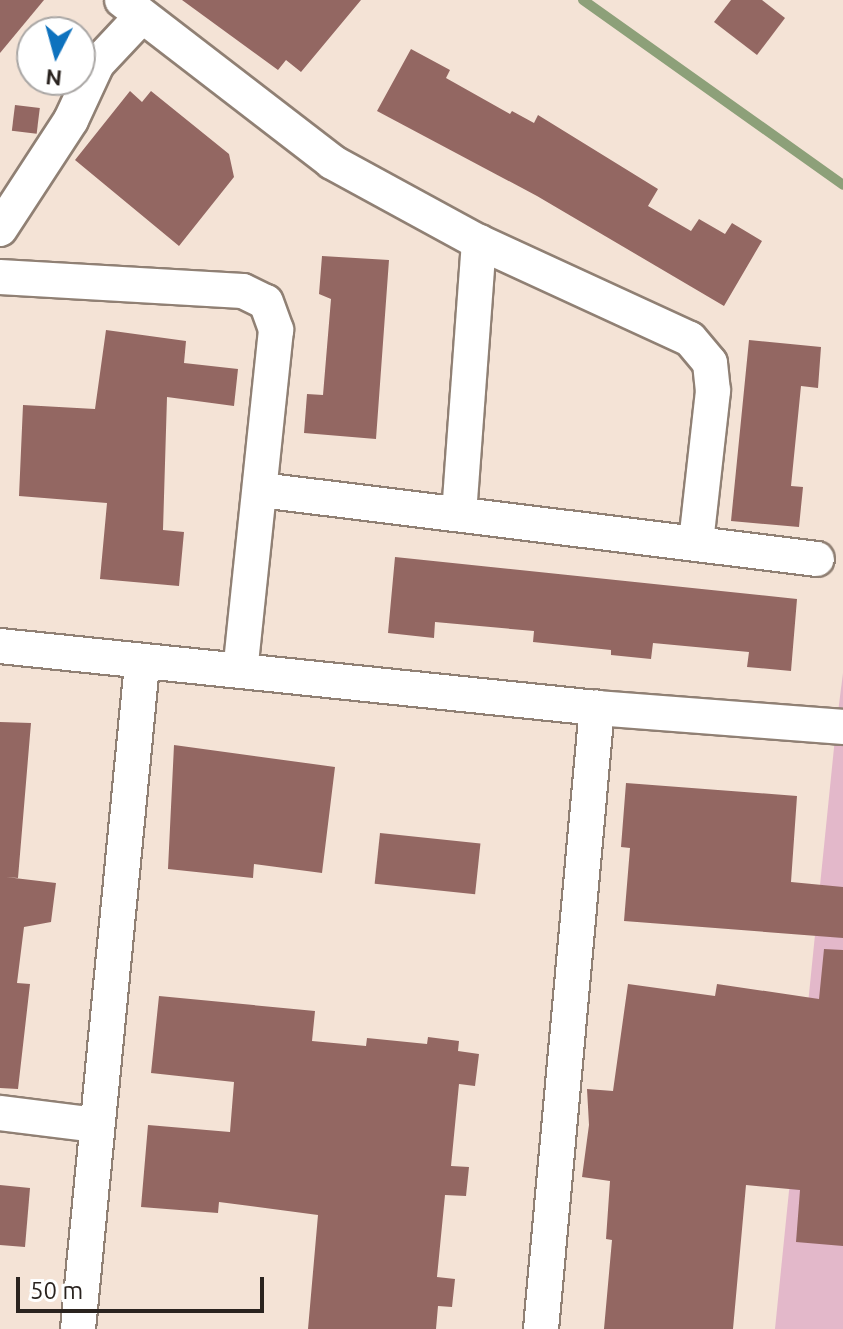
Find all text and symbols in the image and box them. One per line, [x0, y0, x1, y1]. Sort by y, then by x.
north arrow [16, 16, 96, 96]
text: N [44, 65, 63, 92]
scale bar [20, 1261, 268, 1311]
text: 50 m [30, 1277, 83, 1304]

